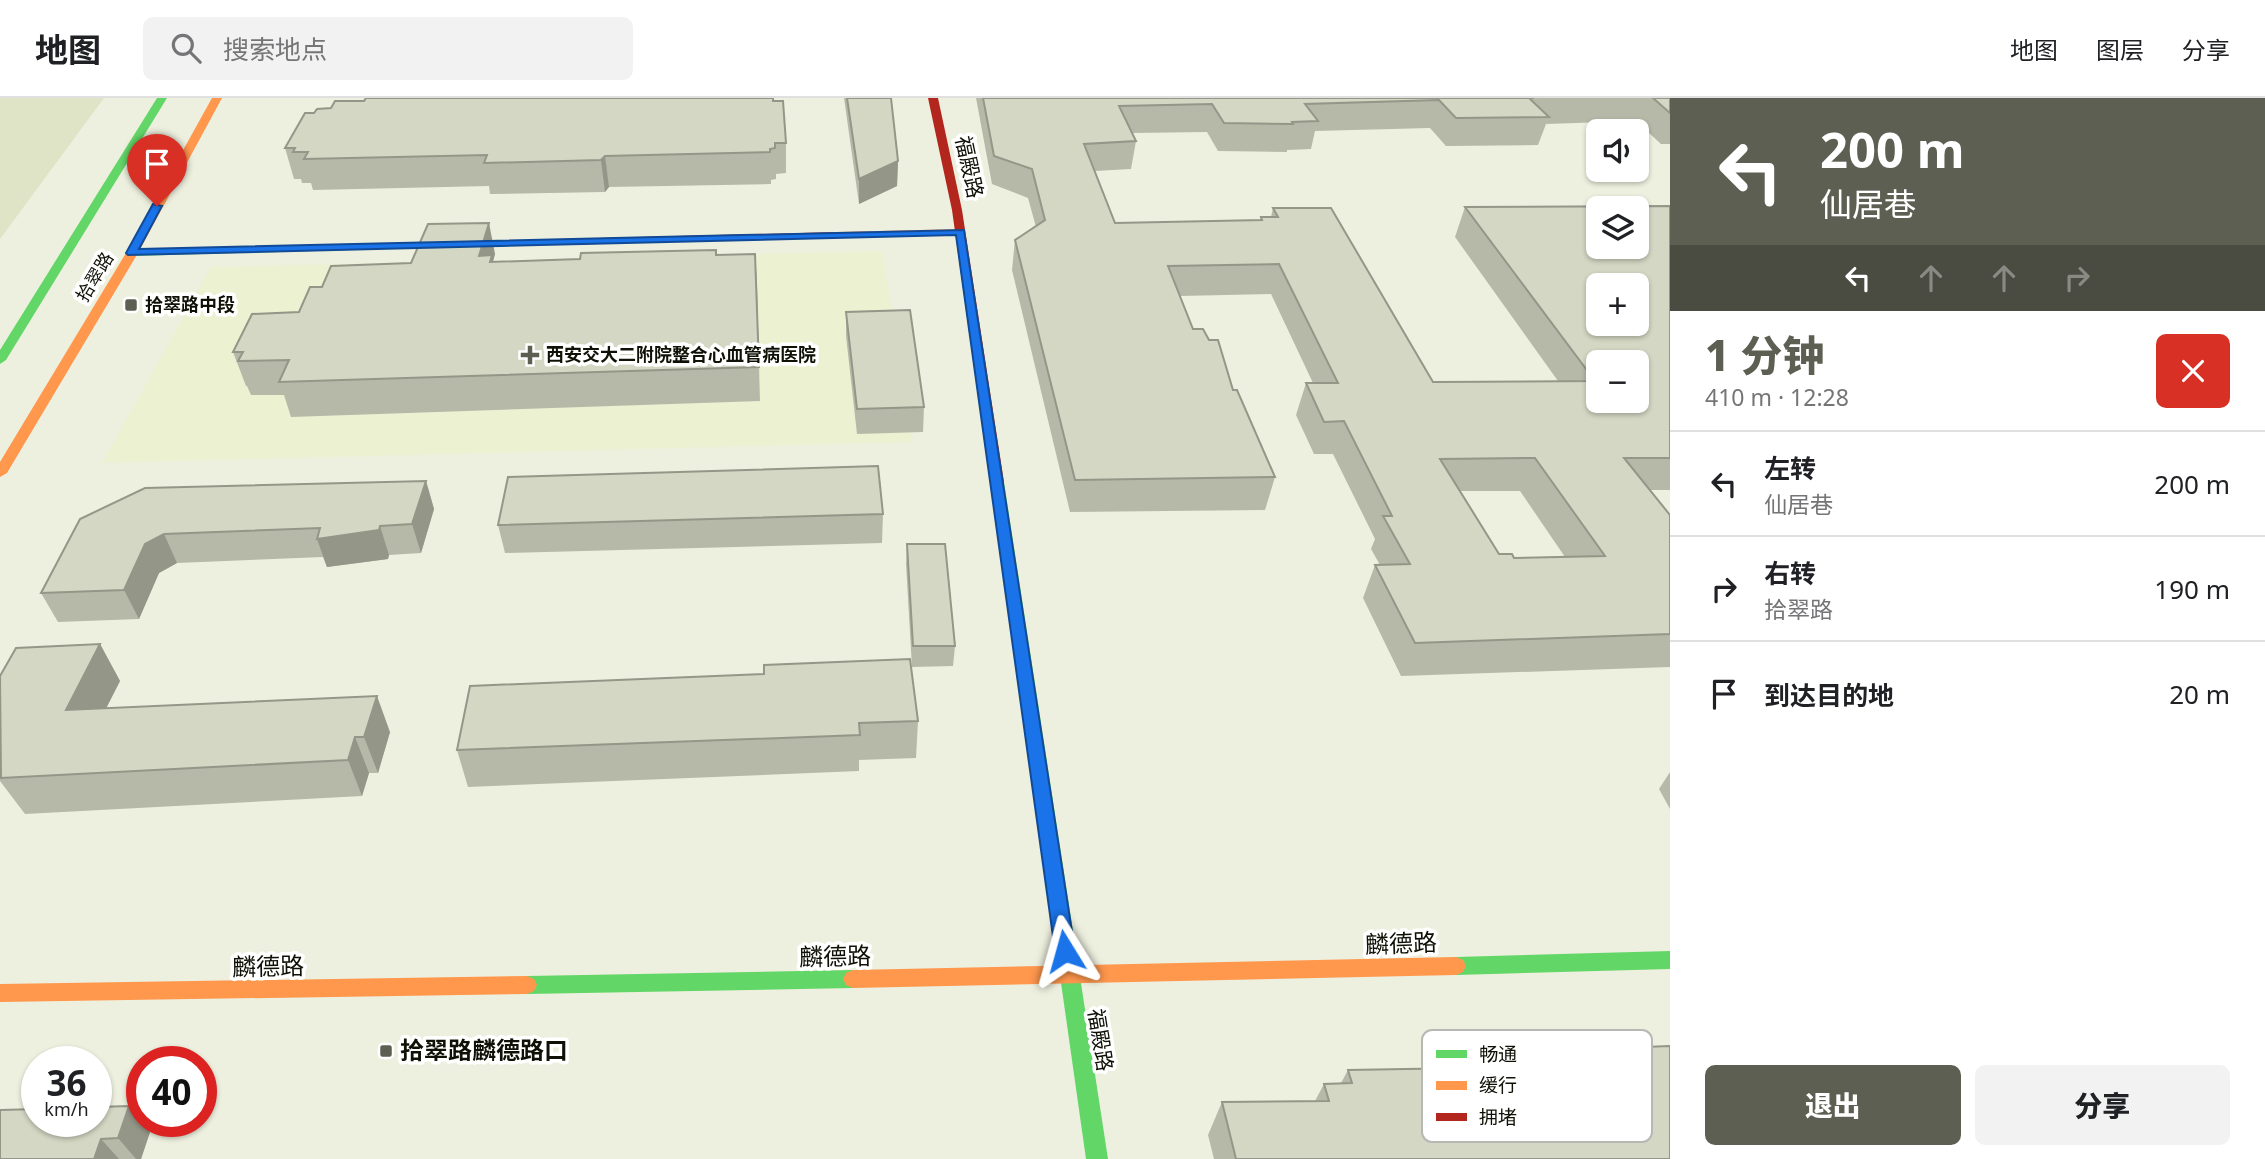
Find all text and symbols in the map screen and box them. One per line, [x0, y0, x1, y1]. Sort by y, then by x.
search box [143, 17, 633, 80]
text: 地图 [35, 27, 101, 72]
icon: search [167, 29, 205, 67]
text: 搜索地点 [223, 31, 327, 67]
text: 地图 [2010, 33, 2058, 66]
text: 图层 [2096, 33, 2144, 66]
text: 分享 [2182, 33, 2230, 66]
text: 200 m [1820, 116, 1965, 182]
map controls [1586, 119, 1649, 413]
button: sound [1586, 119, 1649, 182]
icon: left [1705, 126, 1796, 217]
street label: 福殿路 [950, 133, 990, 201]
pin [127, 134, 187, 206]
icon: arrive [138, 145, 176, 183]
text: 仙居巷 [1820, 182, 1916, 225]
button: layers [1586, 196, 1649, 259]
street label: 拾翠路 [70, 247, 118, 306]
icon: left [1839, 259, 1877, 297]
icon: ahead [1912, 259, 1950, 297]
icon: ahead [1985, 259, 2023, 297]
icon: right [2058, 259, 2096, 297]
button: + [1586, 273, 1649, 336]
place label: 拾翠路中段 [145, 292, 235, 316]
marker: 拾翠路中段 [123, 297, 139, 313]
text: 1 分钟 [1705, 326, 1824, 383]
button: close [2156, 334, 2230, 408]
place label: 西安交大二附院整合心血管病医院 [546, 342, 816, 366]
marker: 西安交大二附院整合心血管病医院 [520, 345, 540, 365]
button: − [1586, 350, 1649, 413]
text: 410 m · 12:28 [1705, 381, 1849, 413]
text: 左转 [1764, 450, 1816, 486]
icon: left [1705, 465, 1743, 503]
text: 200 m [2154, 466, 2230, 502]
text: 仙居巷 [1764, 488, 1833, 520]
text: 右转 [1764, 555, 1816, 591]
icon: right [1705, 570, 1743, 608]
text: 190 m [2154, 571, 2230, 607]
text: 拾翠路 [1764, 593, 1833, 625]
icon: arrive [1705, 675, 1743, 713]
text: 20 m [2169, 676, 2230, 712]
text: 到达目的地 [1764, 677, 1894, 713]
position arrow [1028, 914, 1102, 988]
street label: 麟德路 [1364, 925, 1438, 960]
street label: 麟德路 [799, 938, 871, 973]
street label: 麟德路 [232, 948, 304, 983]
street label: 福殿路 [1082, 1007, 1120, 1073]
legend [1422, 1030, 1652, 1142]
place label: 拾翠路麟德路口 [400, 1033, 568, 1066]
text: 畅通 [1479, 1041, 1517, 1067]
marker: 拾翠路麟德路口 [378, 1043, 394, 1059]
speed limit sign: 40 [126, 1046, 217, 1137]
text: 36 [46, 1059, 87, 1106]
button: 退出 [1705, 1065, 1961, 1145]
button: 分享 [1975, 1065, 2230, 1145]
text: 缓行 [1479, 1072, 1517, 1098]
text: km/h [44, 1097, 89, 1121]
text: 拥堵 [1479, 1104, 1517, 1130]

